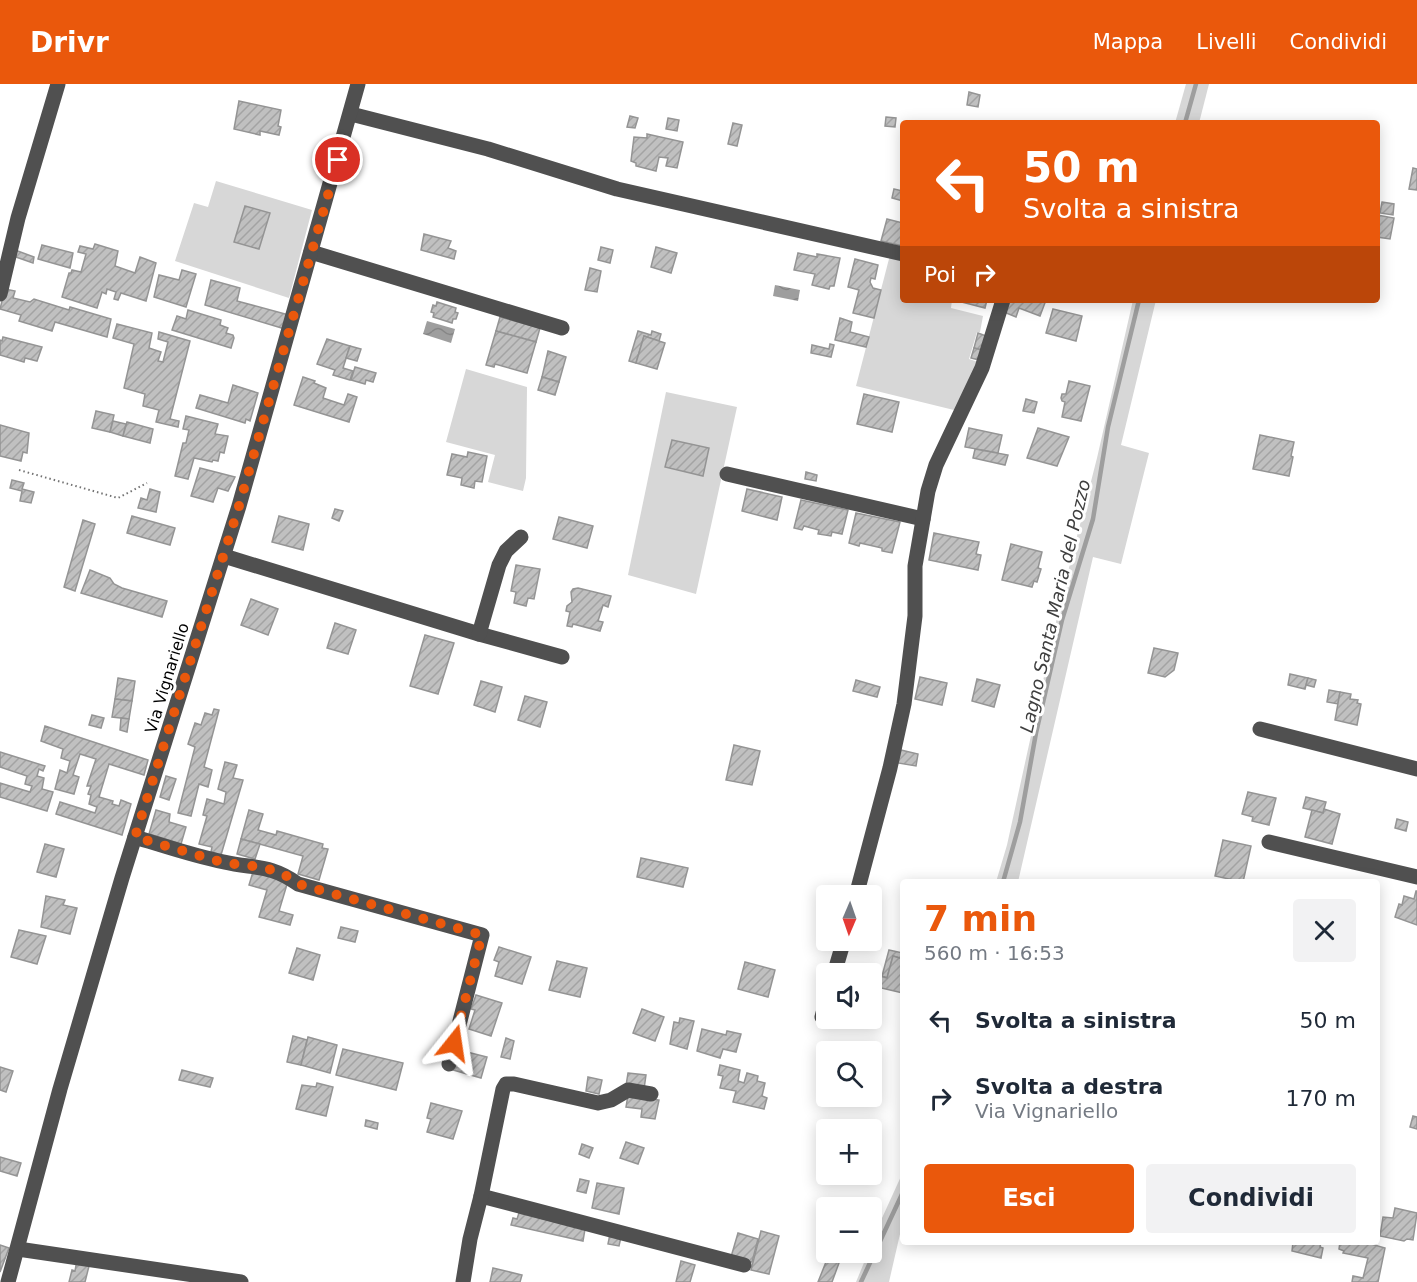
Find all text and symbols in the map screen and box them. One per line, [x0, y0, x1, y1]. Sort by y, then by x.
text: Drivr [30, 26, 109, 59]
text: Mappa [1093, 30, 1163, 54]
text: Livelli [1196, 30, 1257, 54]
text: Condividi [1290, 30, 1387, 54]
pin [312, 134, 363, 185]
icon: arrive [321, 143, 354, 176]
text: 50 m [1023, 143, 1140, 192]
icon: left [924, 144, 1002, 222]
text: Svolta a sinistra [1023, 193, 1239, 224]
icon: right [968, 258, 1001, 291]
text: Poi [924, 262, 956, 287]
water label: Lagno Santa Maria del Pozzo [1016, 477, 1094, 735]
street label: Via Vignariello [141, 620, 193, 736]
north arrow [816, 885, 882, 951]
map controls [816, 885, 882, 1263]
text: 7 min [924, 898, 1037, 939]
button: close [1293, 899, 1356, 962]
text: 560 m · 16:53 [924, 941, 1065, 965]
button: sound [816, 963, 882, 1029]
icon: left [924, 1004, 957, 1037]
text: Svolta a sinistra [975, 1008, 1177, 1033]
text: 50 m [1300, 1008, 1356, 1033]
position arrow [422, 1011, 486, 1075]
button: search [816, 1041, 882, 1107]
text: Svolta a destra [975, 1074, 1163, 1099]
icon: right [924, 1082, 957, 1115]
text: 170 m [1286, 1086, 1356, 1111]
text: Via Vignariello [975, 1099, 1118, 1123]
button: + [816, 1119, 882, 1185]
button: Esci [924, 1164, 1134, 1233]
button: Condividi [1146, 1164, 1356, 1233]
button: − [816, 1197, 882, 1263]

